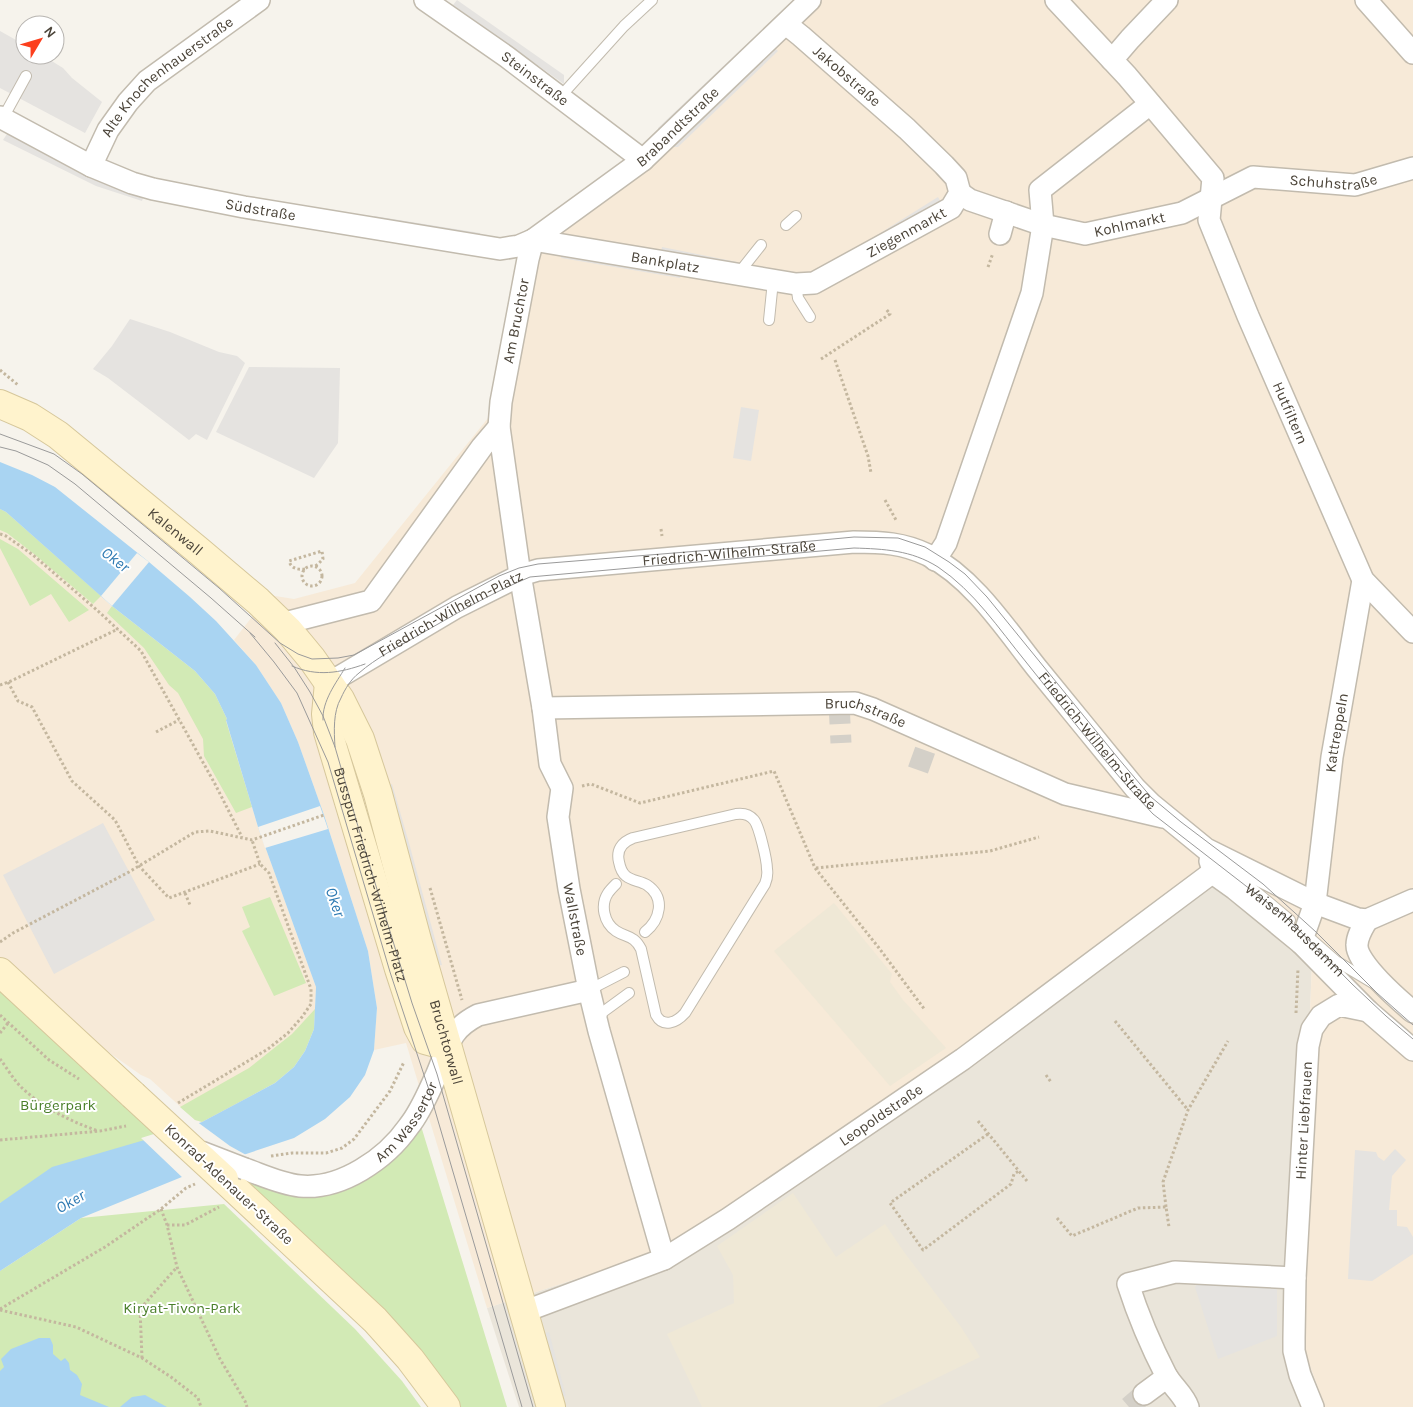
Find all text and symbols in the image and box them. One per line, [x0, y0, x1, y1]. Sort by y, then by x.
street label: Alte Knochenhauerstraße [97, 13, 237, 140]
north arrow [15, 15, 65, 65]
text: N [40, 23, 60, 41]
street label: Jakobstraße [809, 42, 885, 110]
street label: Steinstraße [498, 47, 572, 110]
street label: Brabandtstraße [633, 83, 723, 171]
street label: Schuhstraße [1289, 170, 1379, 194]
street label: Südstraße [224, 194, 297, 224]
street label: Ziegenmarkt [863, 203, 950, 261]
street label: Kohlmarkt [1092, 208, 1167, 241]
street label: Bankplatz [630, 248, 701, 277]
street label: Am Bruchtor [499, 276, 533, 365]
street label: Hutfiltern [1269, 379, 1312, 447]
street label: Kalenwall [144, 504, 207, 559]
street label: Friedrich-Wilhelm-Straße [642, 536, 817, 570]
water label: Oker [98, 543, 134, 577]
street label: Friedrich-Wilhelm-Platz [375, 567, 526, 661]
street label: Friedrich-Wilhelm-Straße [1035, 668, 1160, 813]
street label: Kattreppeln [1321, 692, 1352, 773]
street label: Bruchstraße [824, 694, 909, 732]
street label: Busspur Friedrich-Wilhelm-Platz [330, 765, 412, 984]
street label: Waisenhausdamm [1241, 880, 1349, 981]
street label: Wallstraße [559, 881, 591, 957]
water label: Oker [322, 885, 350, 920]
street label: Bruchtorwall [426, 998, 467, 1087]
street label: Hinter Liebfrauen [1292, 1061, 1316, 1180]
street label: Am Wassertor [371, 1079, 441, 1166]
street label: Leopoldstraße [836, 1080, 926, 1150]
park label: Bürgerpark [20, 1096, 96, 1114]
street label: Konrad-Adenauer-Straße [161, 1120, 297, 1248]
water label: Oker [52, 1185, 89, 1217]
park label: Kiryat-Tivon-Park [123, 1299, 241, 1317]

